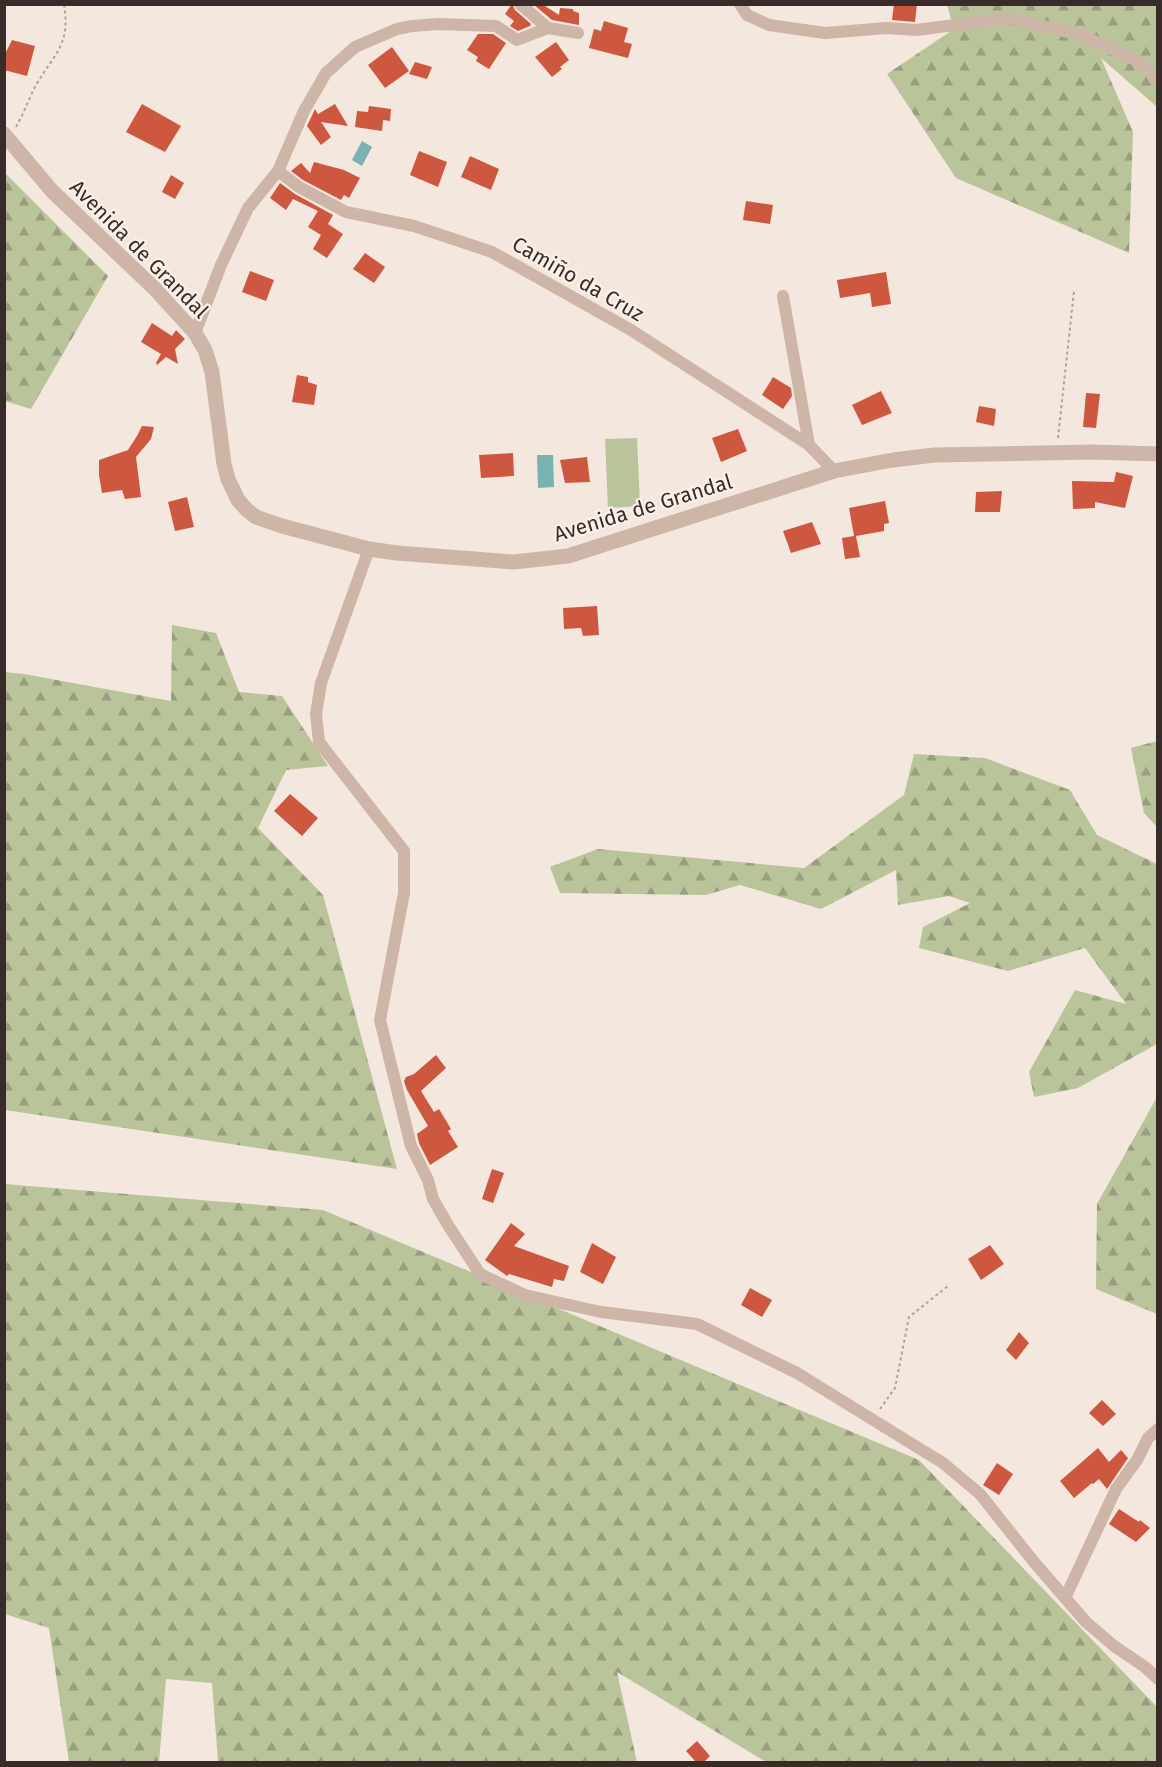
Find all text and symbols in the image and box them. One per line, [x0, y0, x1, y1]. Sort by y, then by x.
street label: Avenida de Grandal [64, 174, 214, 324]
street label: Camiño da Cruz [508, 231, 648, 327]
street label: Avenida de Grandal [551, 468, 735, 548]

